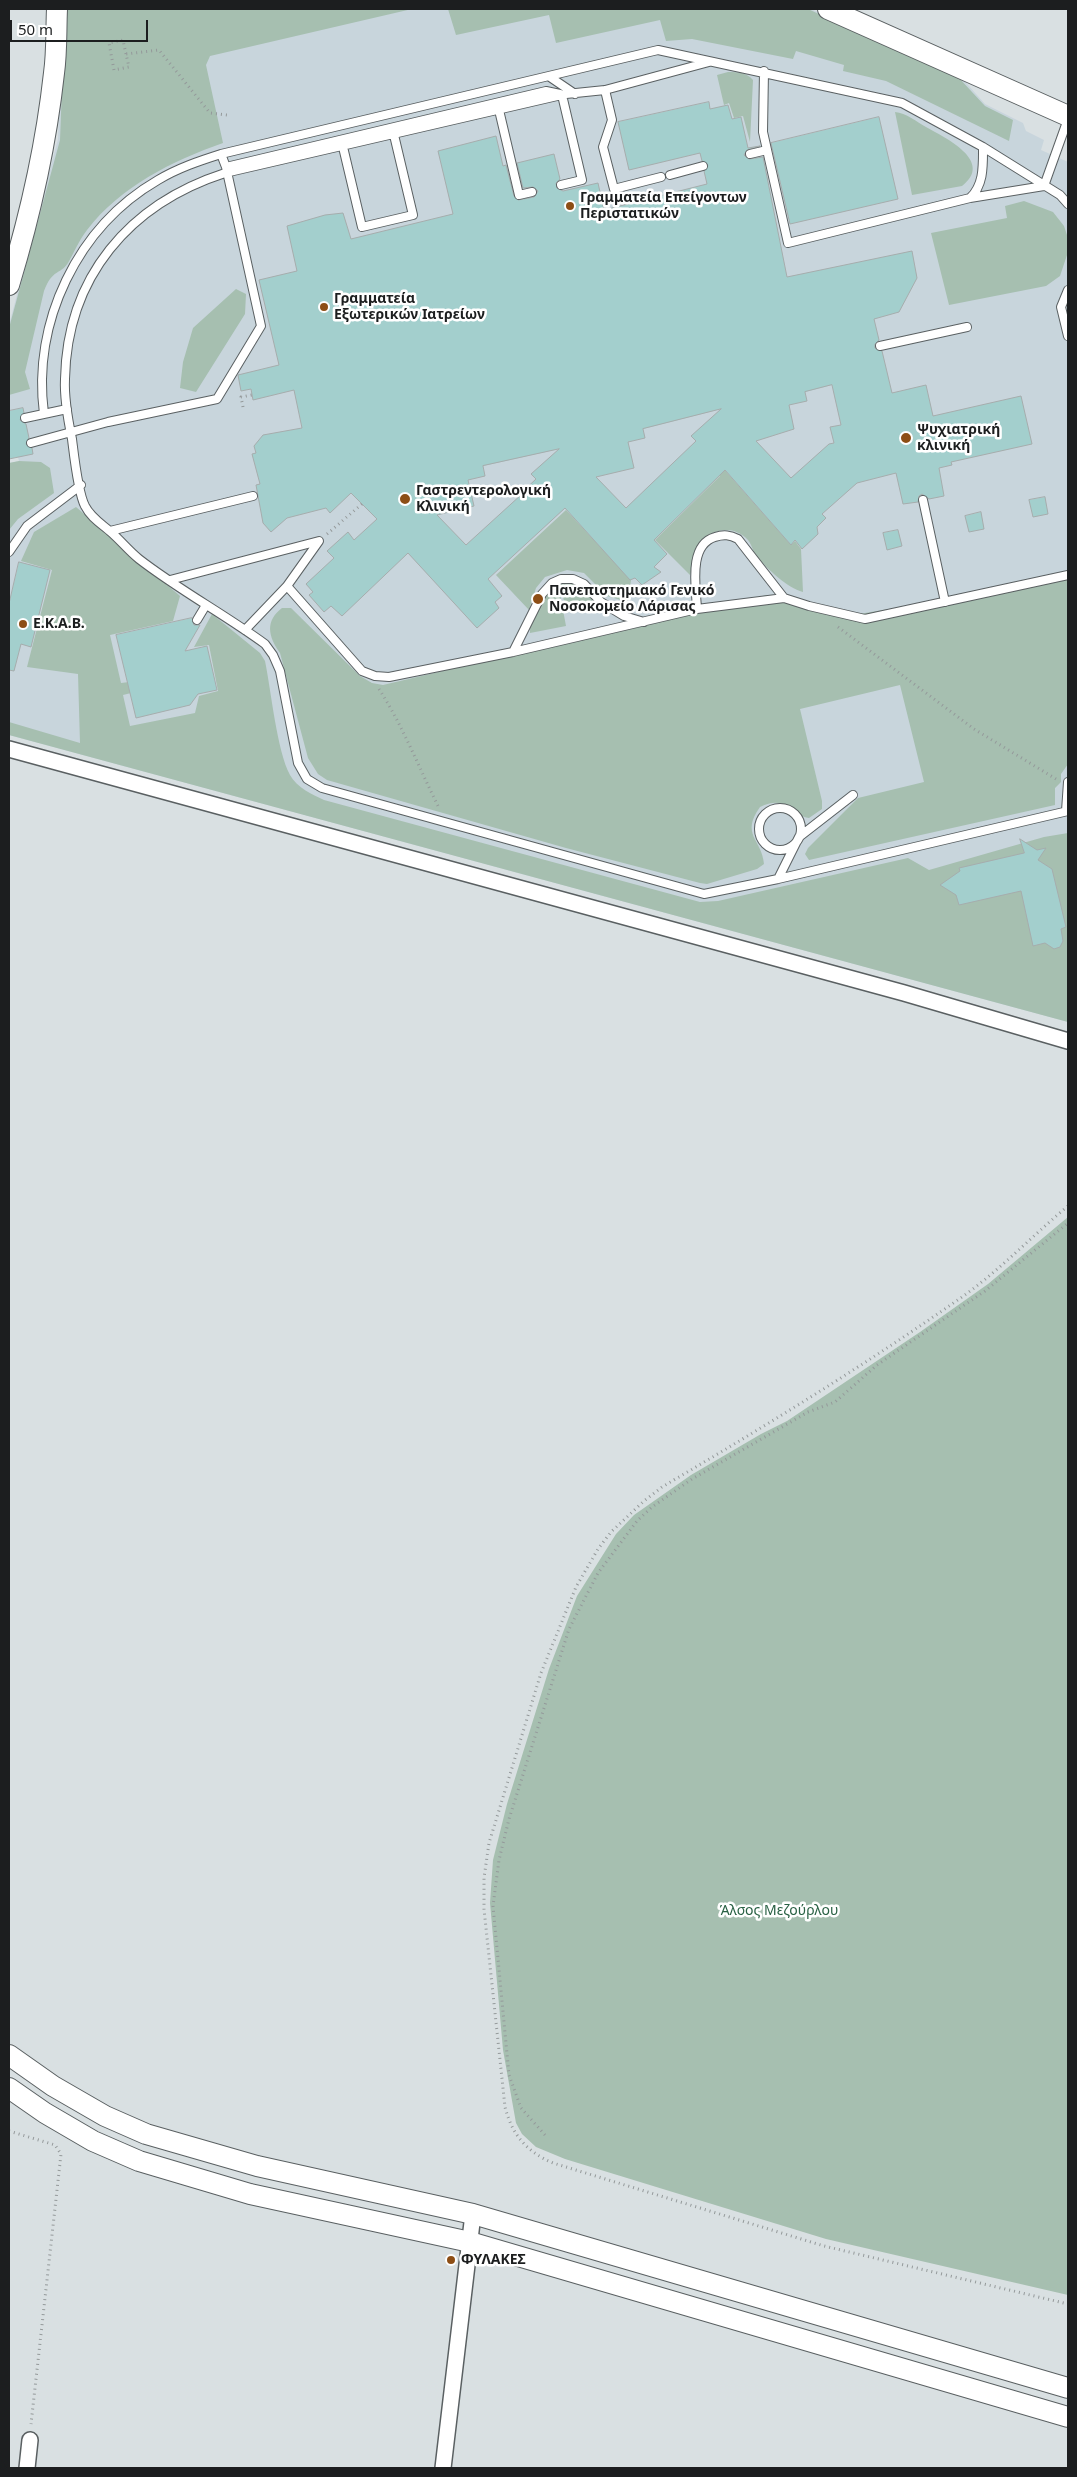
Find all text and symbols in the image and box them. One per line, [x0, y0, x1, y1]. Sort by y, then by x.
scale bar [12, 10, 150, 42]
text: 50 m [18, 19, 53, 39]
place label: Γραμματεία Επείγοντων Περιστατικών [580, 190, 747, 222]
marker: Γραμματεία Επείγοντων Περιστατικών [564, 200, 576, 212]
place label: Γραμματεία Εξωτερικών Ιατρείων [334, 291, 485, 324]
marker: Γραμματεία Εξωτερικών Ιατρείων [318, 301, 330, 313]
place label: Ψυχιατρική κλινική [917, 422, 1000, 454]
marker: Ψυχιατρική κλινική [899, 431, 913, 445]
place label: Γαστρεντερολογική Κλινική [416, 483, 551, 516]
marker: Γαστρεντερολογική Κλινική [398, 492, 412, 506]
place label: Πανεπιστημιακό Γενικό Νοσοκομείο Λάρισας [549, 583, 715, 616]
marker: Πανεπιστημιακό Γενικό Νοσοκομείο Λάρισας [531, 592, 545, 606]
place label: E.K.A.B. [33, 616, 85, 632]
marker: E.K.A.B. [17, 618, 29, 630]
park label: Άλσος Μεζούρλου [720, 1903, 838, 1919]
place label: ΦΥΛΑΚΕΣ [461, 2252, 526, 2268]
marker: ΦΥΛΑΚΕΣ [445, 2254, 457, 2266]

